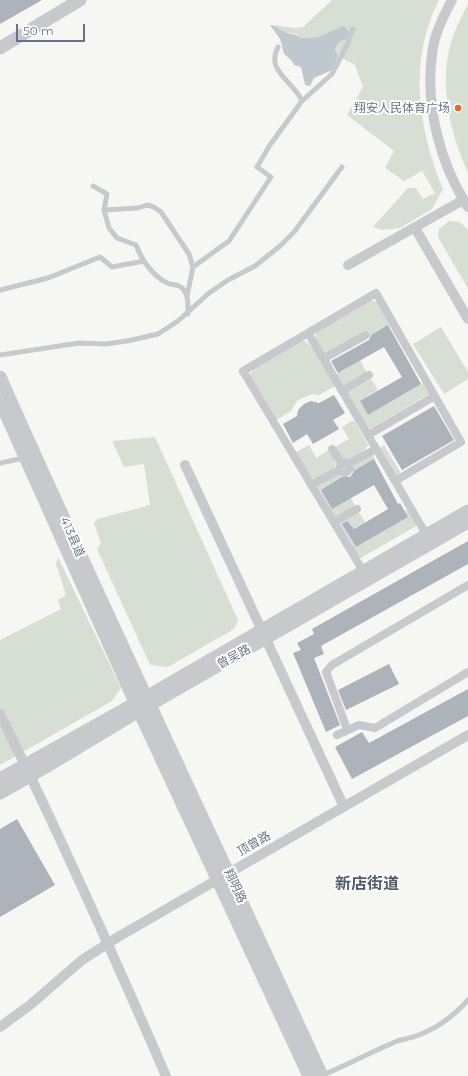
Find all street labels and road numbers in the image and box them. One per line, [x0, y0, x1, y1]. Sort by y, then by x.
street label: 413县道 [57, 515, 87, 559]
street label: 曾吴路 [215, 642, 253, 672]
street label: 顶曾路 [235, 829, 273, 859]
street label: 翔明路 [221, 867, 249, 905]

